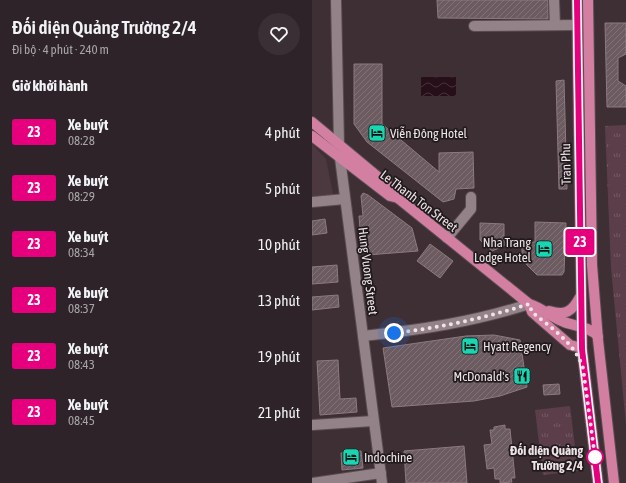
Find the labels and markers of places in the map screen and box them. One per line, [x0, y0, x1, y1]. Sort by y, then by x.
hotel icon: Viễn Đông Hotel [367, 123, 387, 143]
place label: Viễn Đông Hotel [390, 126, 468, 141]
place label: Nha Trang Lodge Hotel [474, 235, 532, 265]
hotel icon: Nha Trang Lodge Hotel [534, 239, 554, 259]
hotel icon: Hyatt Regency [460, 336, 480, 356]
place label: Hyatt Regency [483, 339, 552, 354]
restaurant icon: McDonald's [512, 366, 532, 386]
place label: McDonald's [454, 369, 509, 384]
place label: Đối diện Quảng Trường 2/4 [510, 443, 583, 473]
hotel icon: Indochine [341, 447, 361, 467]
marker: Đối diện Quảng Trường 2/4 [586, 448, 604, 466]
place label: Indochine [364, 450, 412, 465]

